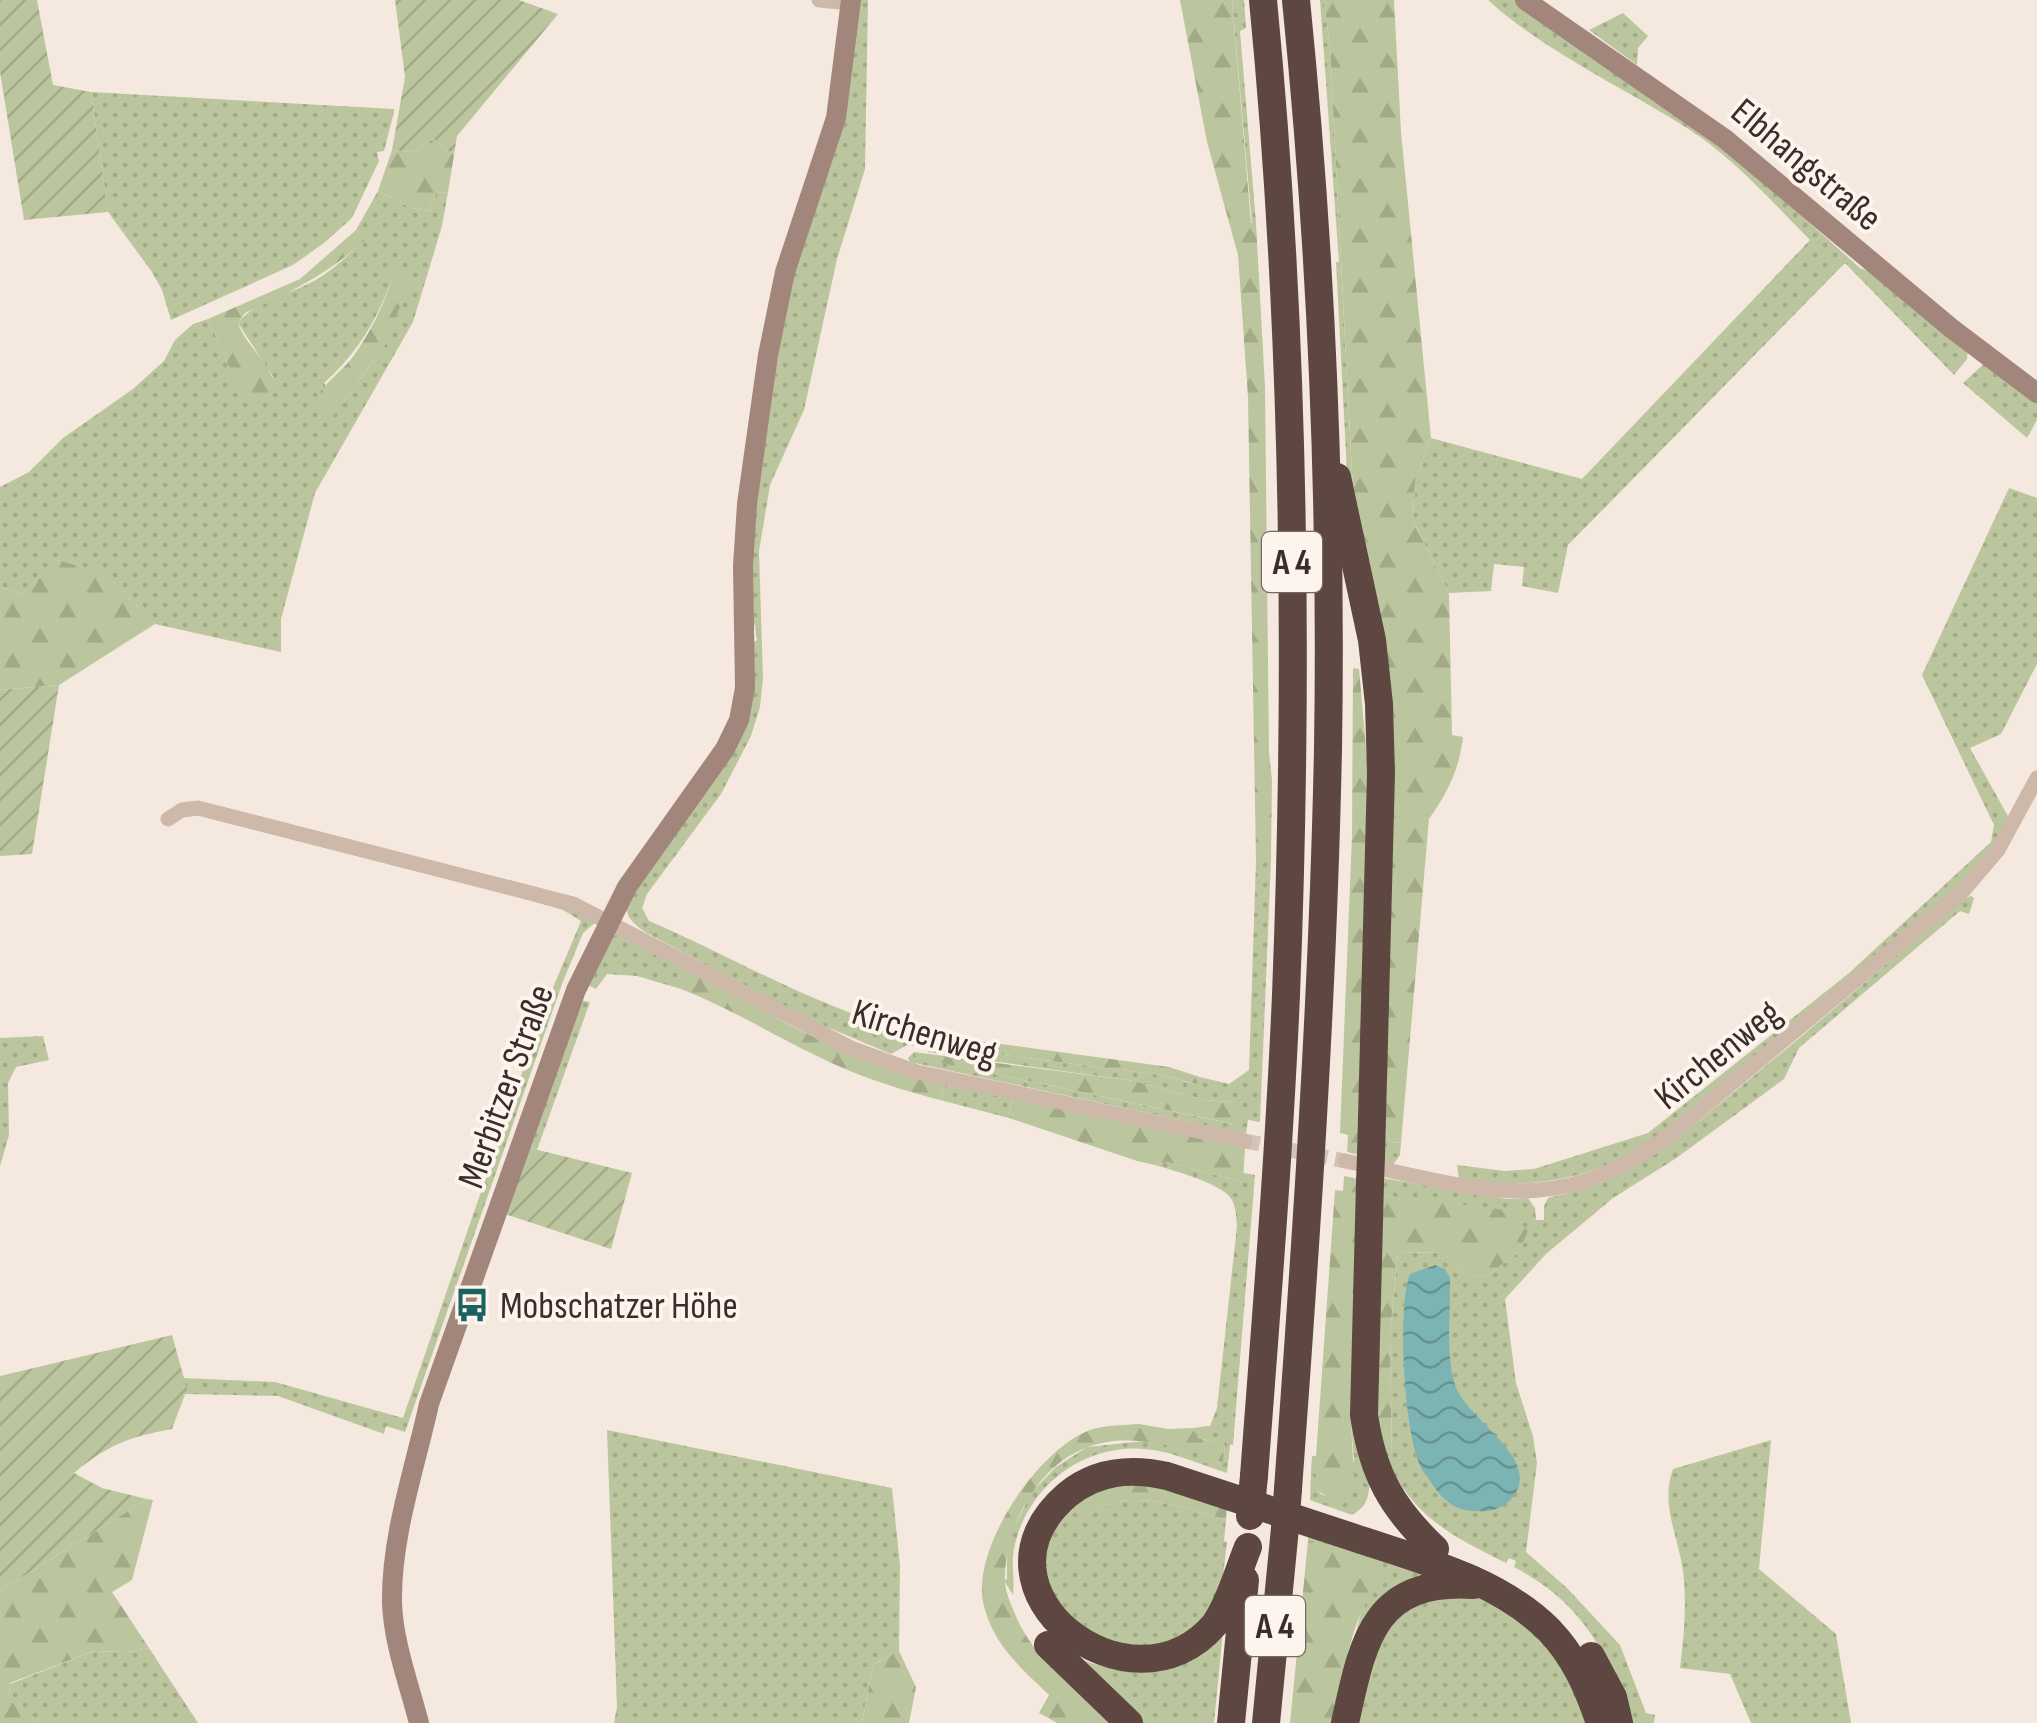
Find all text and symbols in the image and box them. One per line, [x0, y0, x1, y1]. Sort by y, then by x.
street label: Elbhangstraße [1722, 89, 1890, 241]
road number: A 4 [1262, 532, 1322, 592]
street label: Merbitzer Straße [449, 979, 564, 1194]
street label: Kirchenweg [847, 990, 1003, 1077]
street label: Kirchenweg [1646, 991, 1790, 1120]
place label: Mobschatzer Höhe [500, 1284, 738, 1329]
bus stop icon: Mobschatzer Höhe [453, 1286, 491, 1324]
road number: A 4 [1245, 1596, 1305, 1656]

